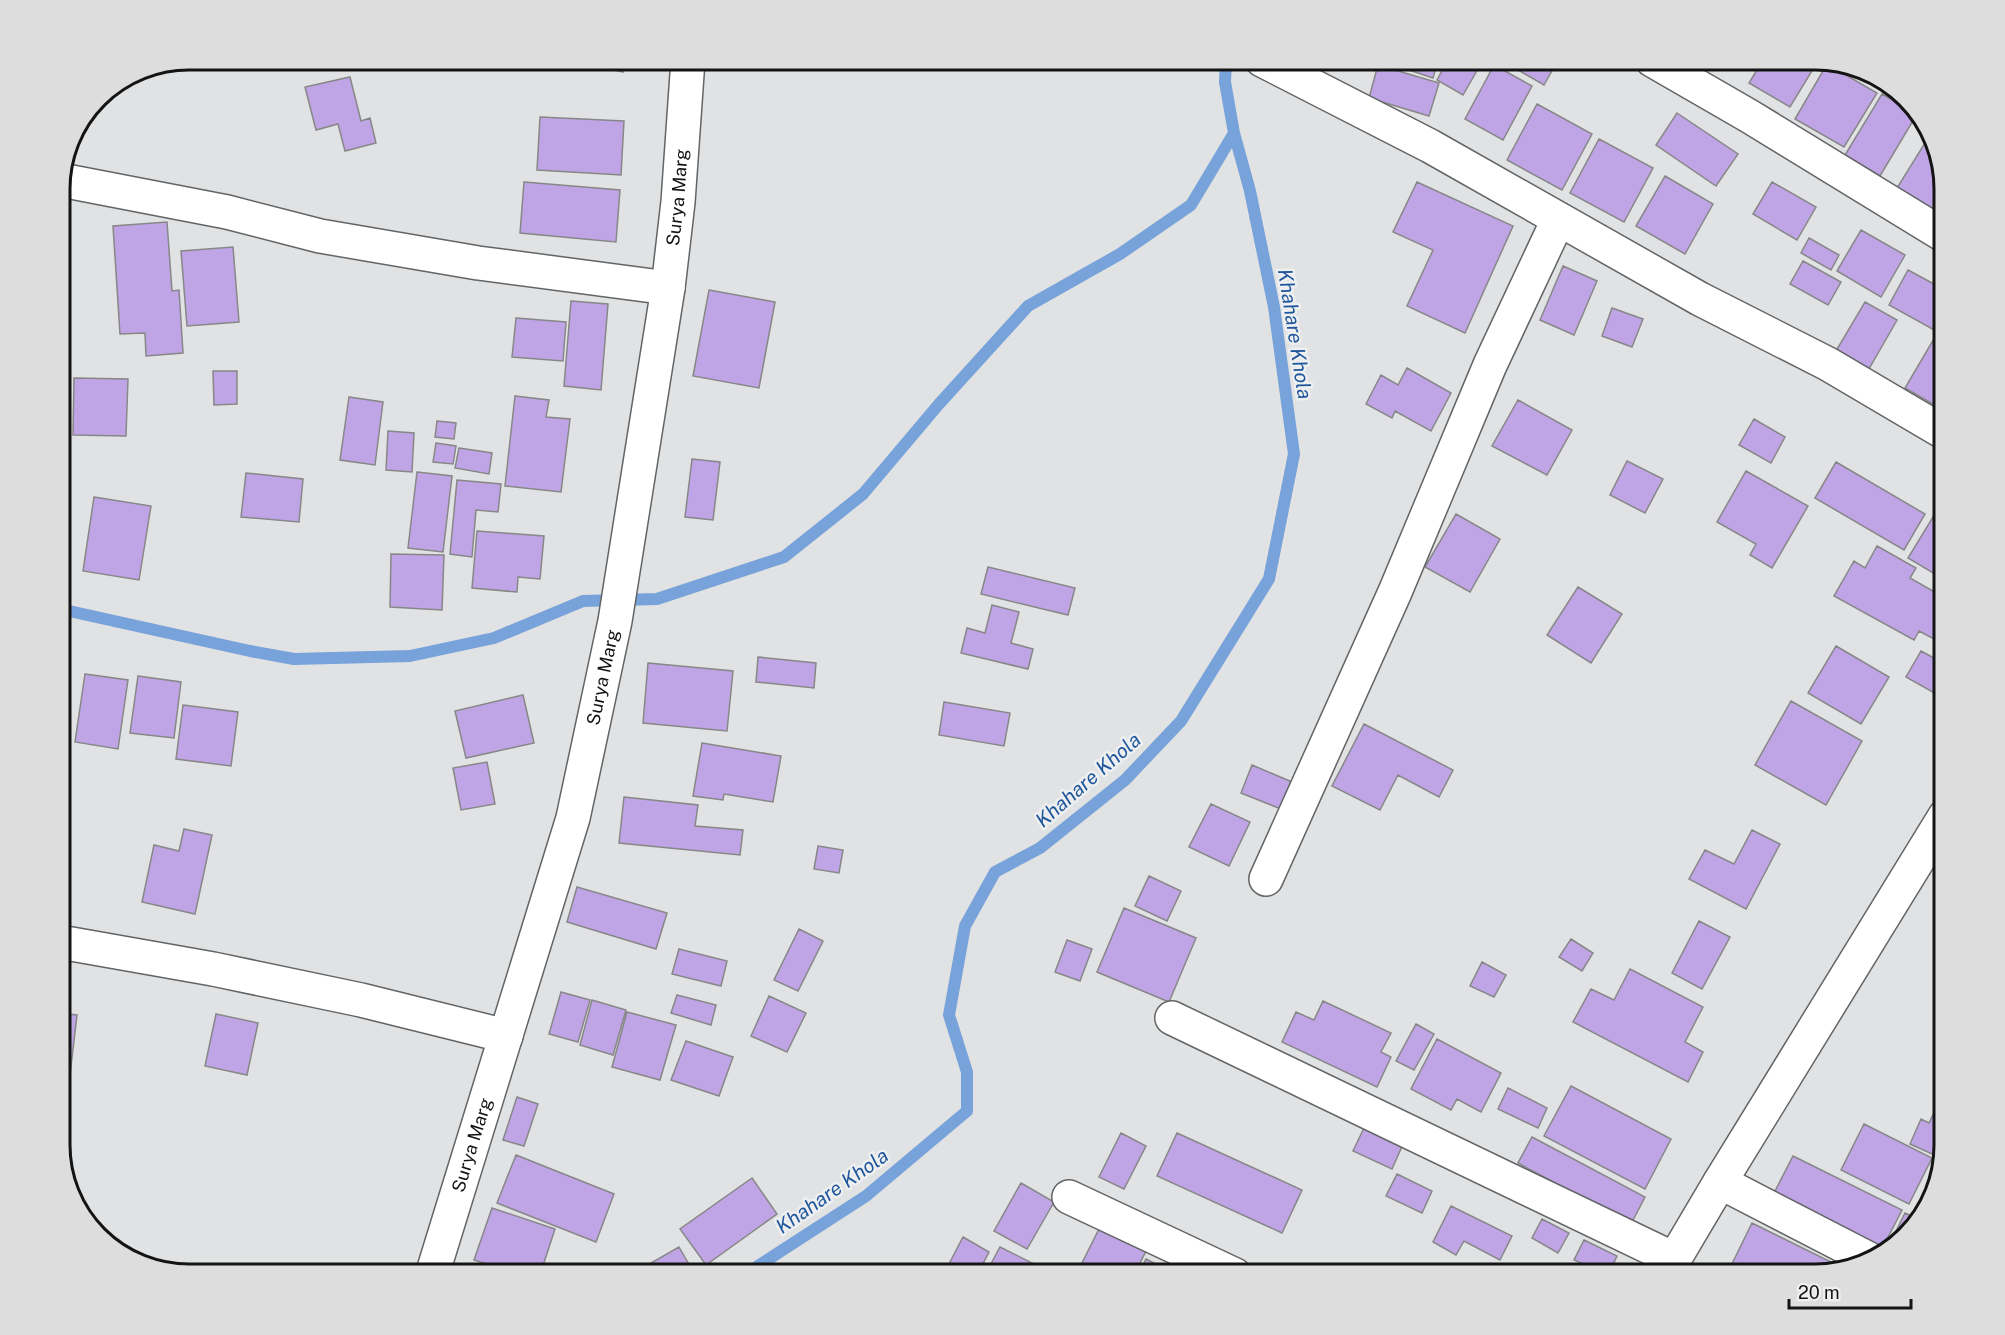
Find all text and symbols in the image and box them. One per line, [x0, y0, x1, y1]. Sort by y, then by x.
street label: Surya Marg [662, 148, 692, 247]
water label: Khahare Khola [1273, 267, 1317, 401]
street label: Surya Marg [582, 627, 623, 727]
water label: Khahare Khola [1030, 728, 1146, 832]
street label: Surya Marg [447, 1095, 496, 1195]
water label: Khahare Khola [771, 1143, 893, 1239]
scale bar [1789, 1272, 1910, 1310]
text: 20 m [1798, 1282, 1840, 1303]

